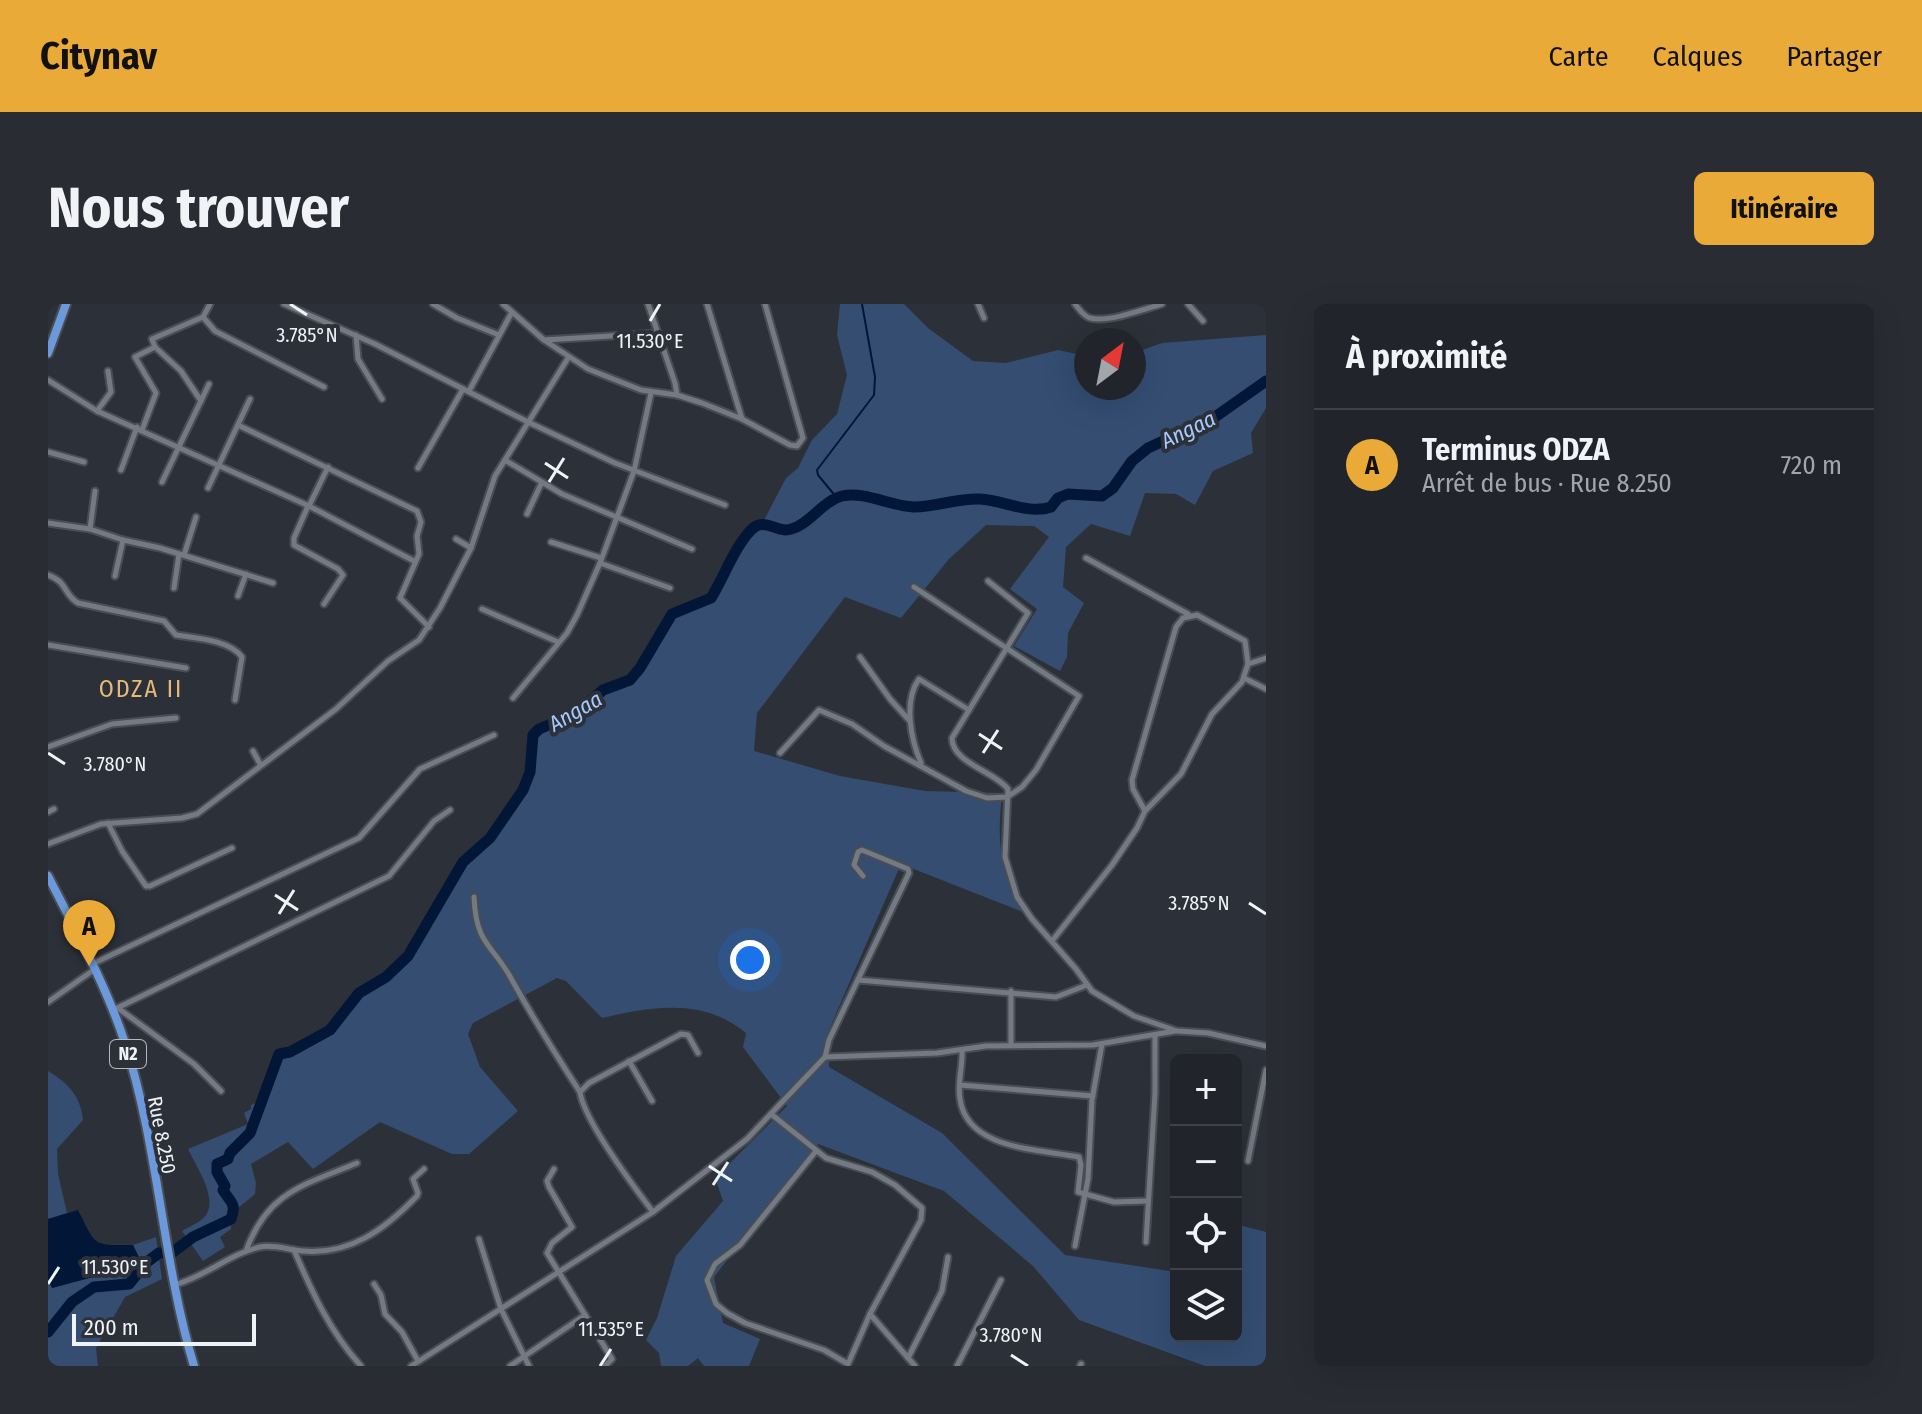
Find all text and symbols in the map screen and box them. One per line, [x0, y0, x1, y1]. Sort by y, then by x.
text: Citynav [40, 33, 157, 79]
text: Carte [1549, 40, 1609, 73]
text: Calques [1653, 40, 1743, 73]
text: Partager [1787, 40, 1882, 73]
button: Itinéraire [1694, 172, 1874, 245]
text: Nous trouver [48, 175, 349, 242]
text: 3.785°N [276, 323, 338, 347]
north arrow [1074, 328, 1146, 400]
text: 11.530°E [617, 329, 684, 353]
text: À proximité [1346, 336, 1507, 377]
water label: Angaa [1156, 405, 1220, 455]
text: Terminus ODZA [1422, 432, 1610, 468]
text: A [1365, 450, 1379, 481]
text: 720 m [1781, 450, 1842, 481]
text: Arrêt de bus · Rue 8.250 [1422, 468, 1672, 499]
district label: ODZA II [99, 675, 183, 703]
water label: Angaa [543, 685, 607, 738]
text: 3.780°N [84, 752, 146, 776]
text: 3.785°N [1168, 891, 1230, 915]
pin: A [63, 900, 115, 966]
your location [730, 940, 770, 980]
road number: N2 [110, 1040, 146, 1068]
map controls [1170, 1054, 1242, 1342]
button: + [1170, 1054, 1242, 1126]
street label: Rue 8.250 [143, 1094, 181, 1176]
button: − [1170, 1126, 1242, 1198]
button: locate [1170, 1198, 1242, 1270]
text: 11.530°E [82, 1255, 149, 1279]
button: layers [1170, 1270, 1242, 1342]
scale bar [72, 1310, 256, 1346]
text: 200 m [84, 1314, 139, 1341]
text: 11.535°E [578, 1317, 644, 1341]
text: 3.780°N [980, 1323, 1042, 1347]

